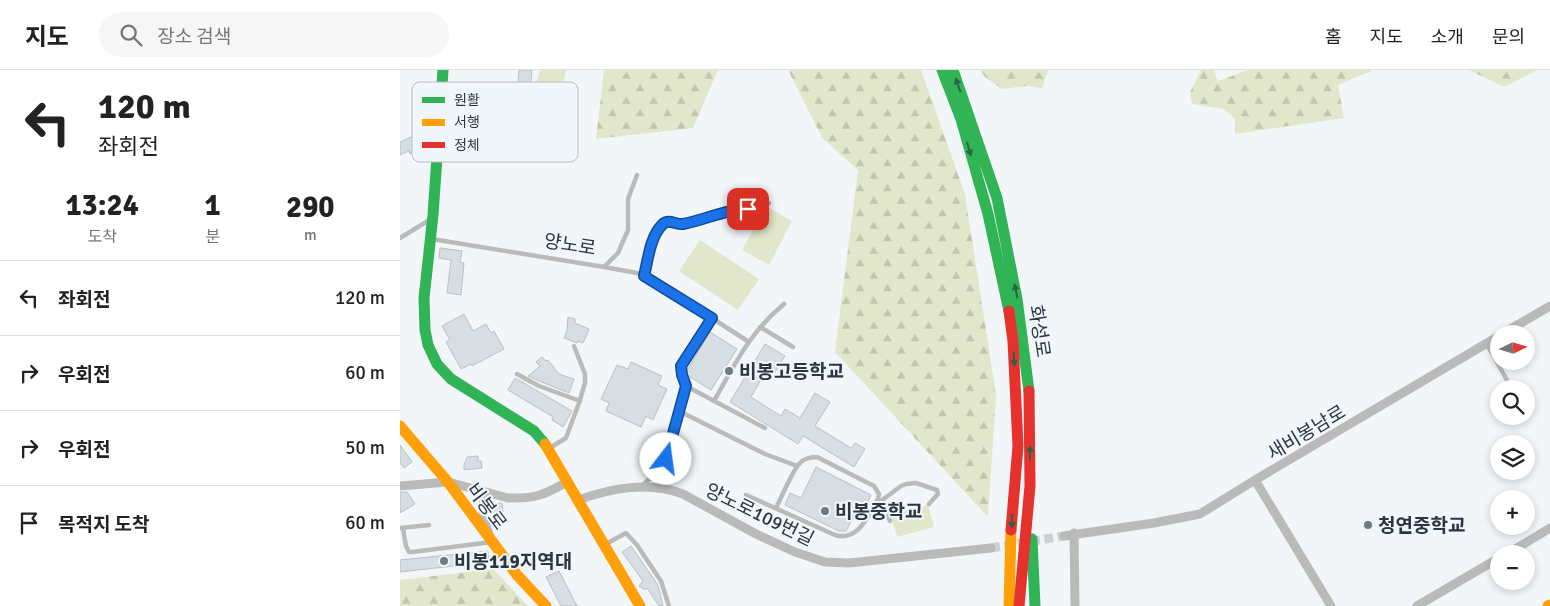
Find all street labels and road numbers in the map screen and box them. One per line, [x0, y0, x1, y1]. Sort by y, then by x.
street label: 양노로 [542, 229, 598, 261]
street label: 화성로 [1023, 303, 1055, 359]
street label: 새비봉남로 [1263, 400, 1350, 466]
street label: 비봉로 [461, 478, 512, 535]
street label: 양노로109번길 [701, 478, 818, 552]

